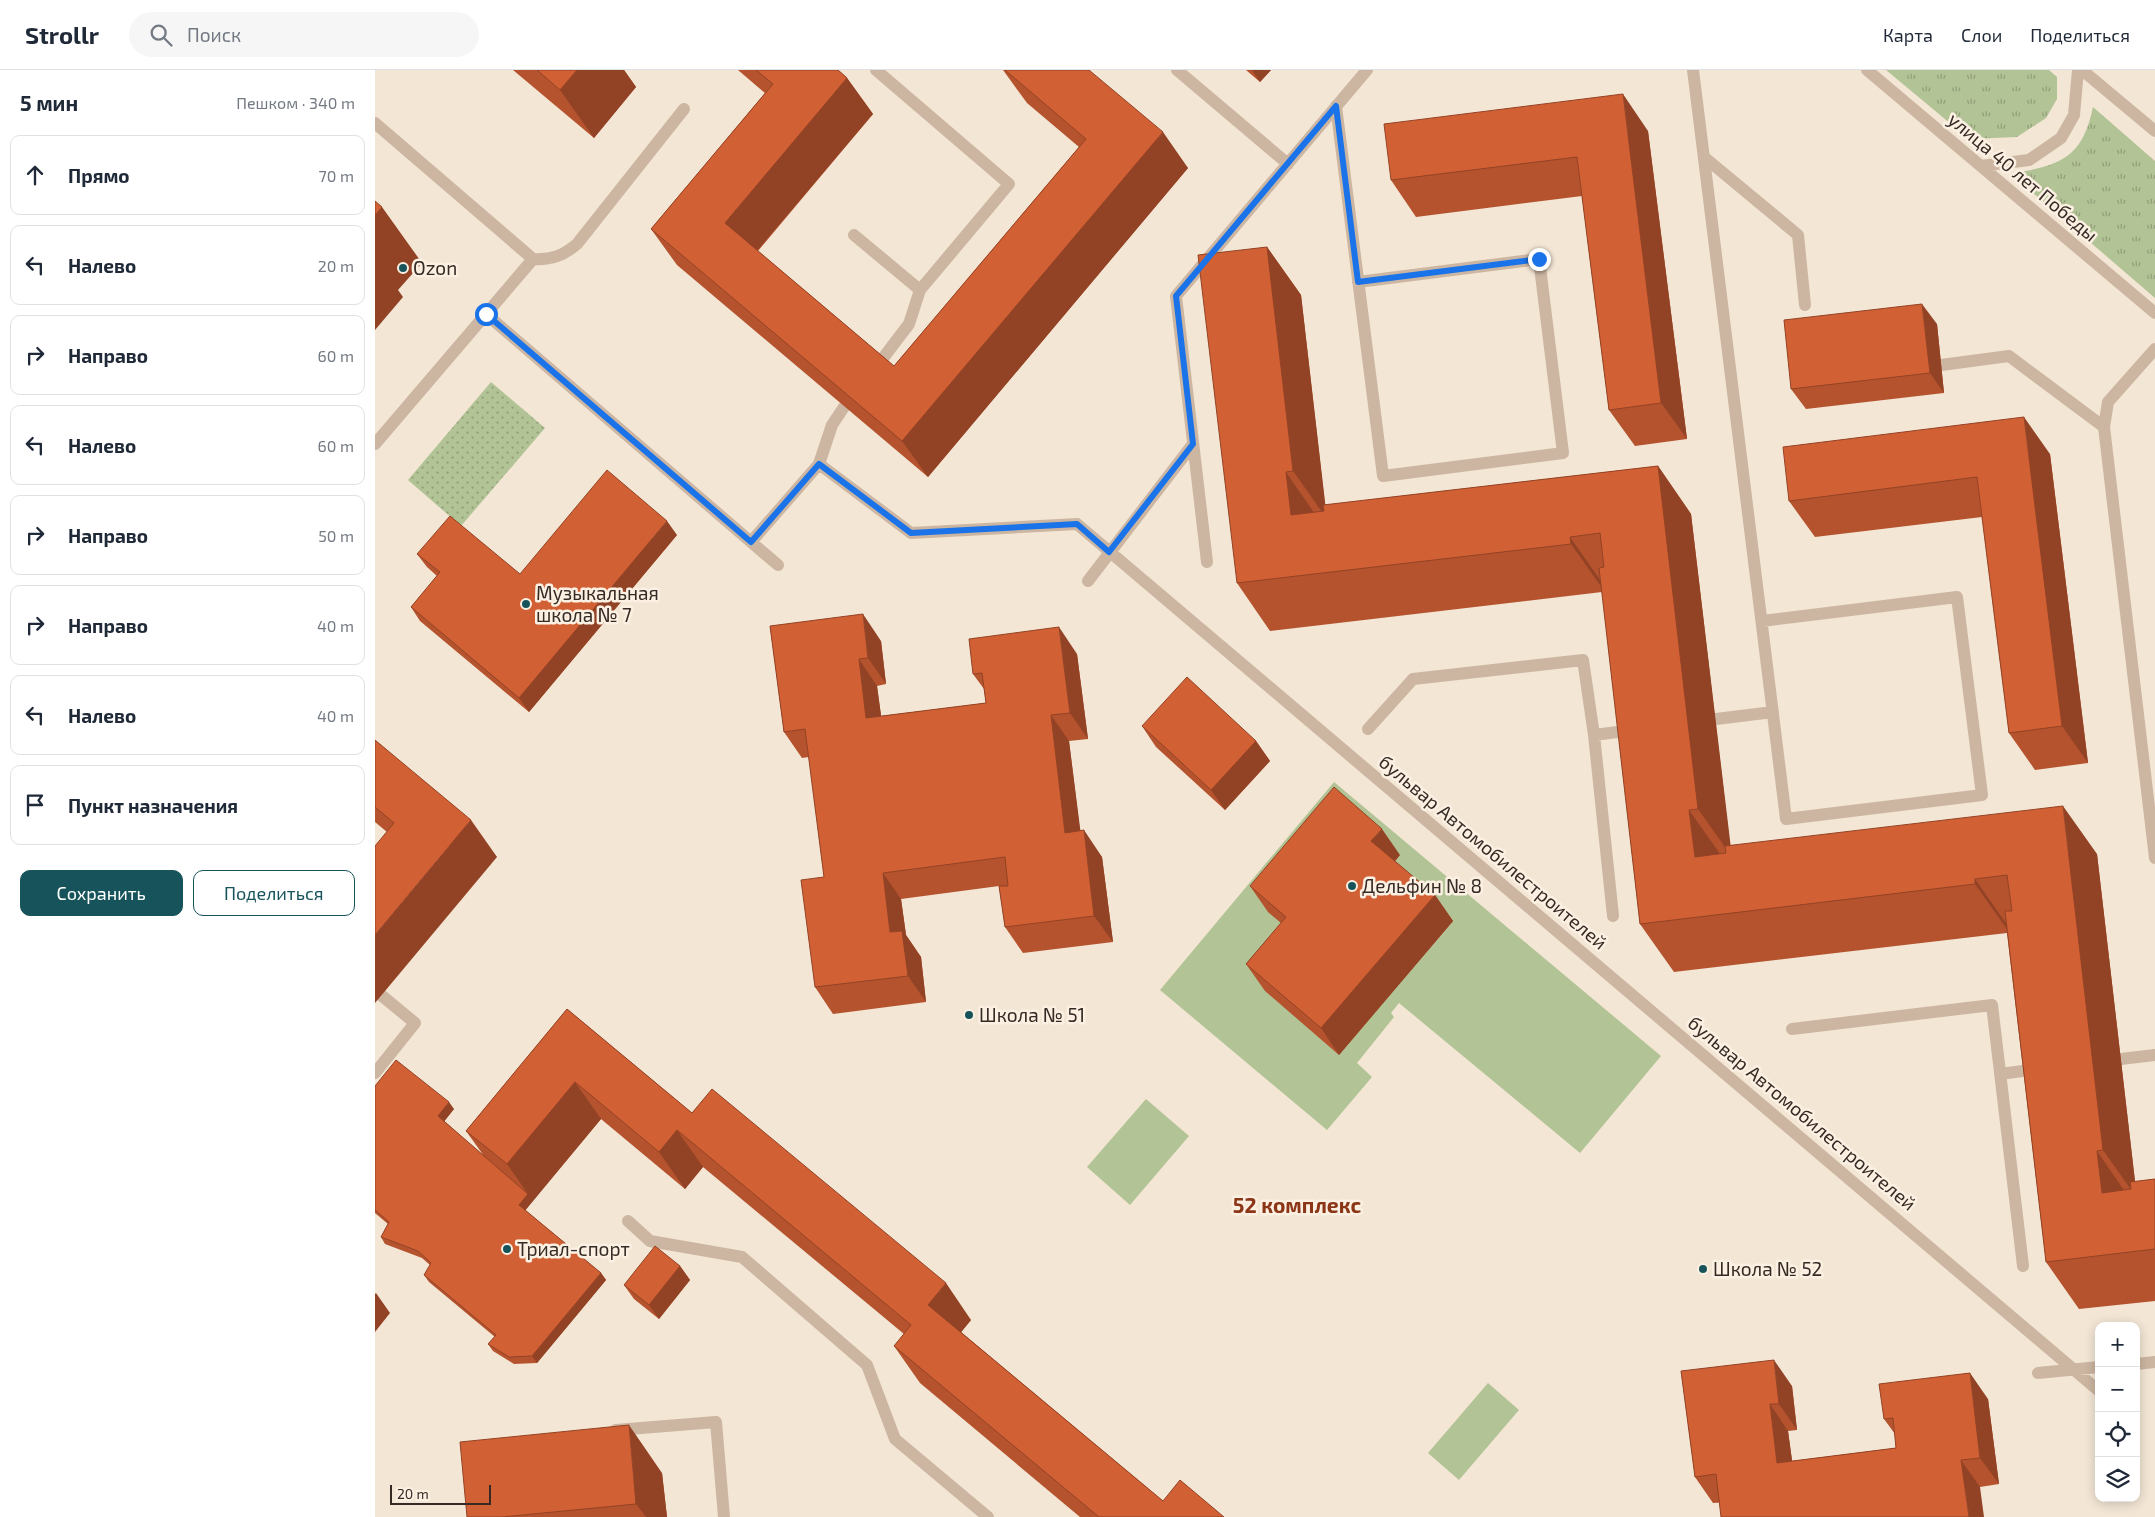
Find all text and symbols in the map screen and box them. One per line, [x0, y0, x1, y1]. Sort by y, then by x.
search box [129, 12, 479, 57]
text: Strollr [25, 20, 99, 49]
icon: search [147, 21, 175, 49]
text: Поиск [187, 23, 241, 46]
text: Карта [1883, 24, 1933, 46]
text: Слои [1961, 24, 2002, 46]
text: Поделиться [2030, 24, 2130, 46]
text: 5 мин [20, 90, 78, 115]
text: Пешком · 340 m [236, 93, 355, 112]
street label: улица 40 лет Победы [1943, 107, 2103, 247]
icon: ahead [21, 161, 49, 189]
text: Прямо [68, 164, 130, 187]
text: 70 m [319, 166, 354, 185]
route end [1528, 248, 1551, 271]
icon: left [21, 251, 49, 279]
text: Налево [68, 254, 136, 277]
text: 20 m [318, 256, 354, 275]
place label: Ozon [413, 256, 457, 279]
marker: Ozon [397, 262, 409, 274]
route start [475, 303, 498, 326]
icon: right [21, 341, 49, 369]
text: Направо [68, 344, 148, 367]
text: 60 m [318, 346, 354, 365]
icon: left [21, 431, 49, 459]
text: Налево [68, 434, 136, 457]
text: 60 m [318, 436, 354, 455]
icon: right [21, 521, 49, 549]
text: Направо [68, 524, 148, 547]
text: 50 m [318, 526, 354, 545]
place label: Музыкальная школа № 7 [536, 581, 659, 626]
marker: Музыкальная школа № 7 [520, 598, 532, 610]
icon: right [21, 611, 49, 639]
text: Направо [68, 614, 148, 637]
text: 40 m [317, 616, 354, 635]
icon: left [21, 701, 49, 729]
text: Налево [68, 704, 136, 727]
text: 40 m [317, 706, 354, 725]
street label: бульвар Автомобилестроителей [1374, 749, 1612, 955]
icon: arrive [21, 791, 49, 819]
text: Пункт назначения [68, 794, 238, 817]
button: Сохранить [20, 870, 183, 916]
button: Поделиться [193, 870, 355, 916]
place label: Дельфин № 8 [1362, 874, 1482, 897]
marker: Дельфин № 8 [1346, 880, 1358, 892]
place label: Школа № 51 [979, 1003, 1085, 1026]
marker: Школа № 51 [963, 1009, 975, 1021]
street label: бульвар Автомобилестроителей [1683, 1010, 1921, 1216]
district label: 52 комплекс [1233, 1192, 1361, 1217]
place label: Триал-спорт [517, 1237, 630, 1260]
marker: Триал-спорт [501, 1243, 513, 1255]
place label: Школа № 52 [1713, 1257, 1822, 1280]
marker: Школа № 52 [1697, 1263, 1709, 1275]
map controls [2095, 1322, 2140, 1502]
button: + [2095, 1322, 2140, 1367]
button: − [2095, 1367, 2140, 1412]
button: locate [2095, 1412, 2140, 1457]
button: layers [2095, 1457, 2140, 1502]
scale bar [390, 1482, 491, 1505]
text: 20 m [397, 1485, 429, 1502]

